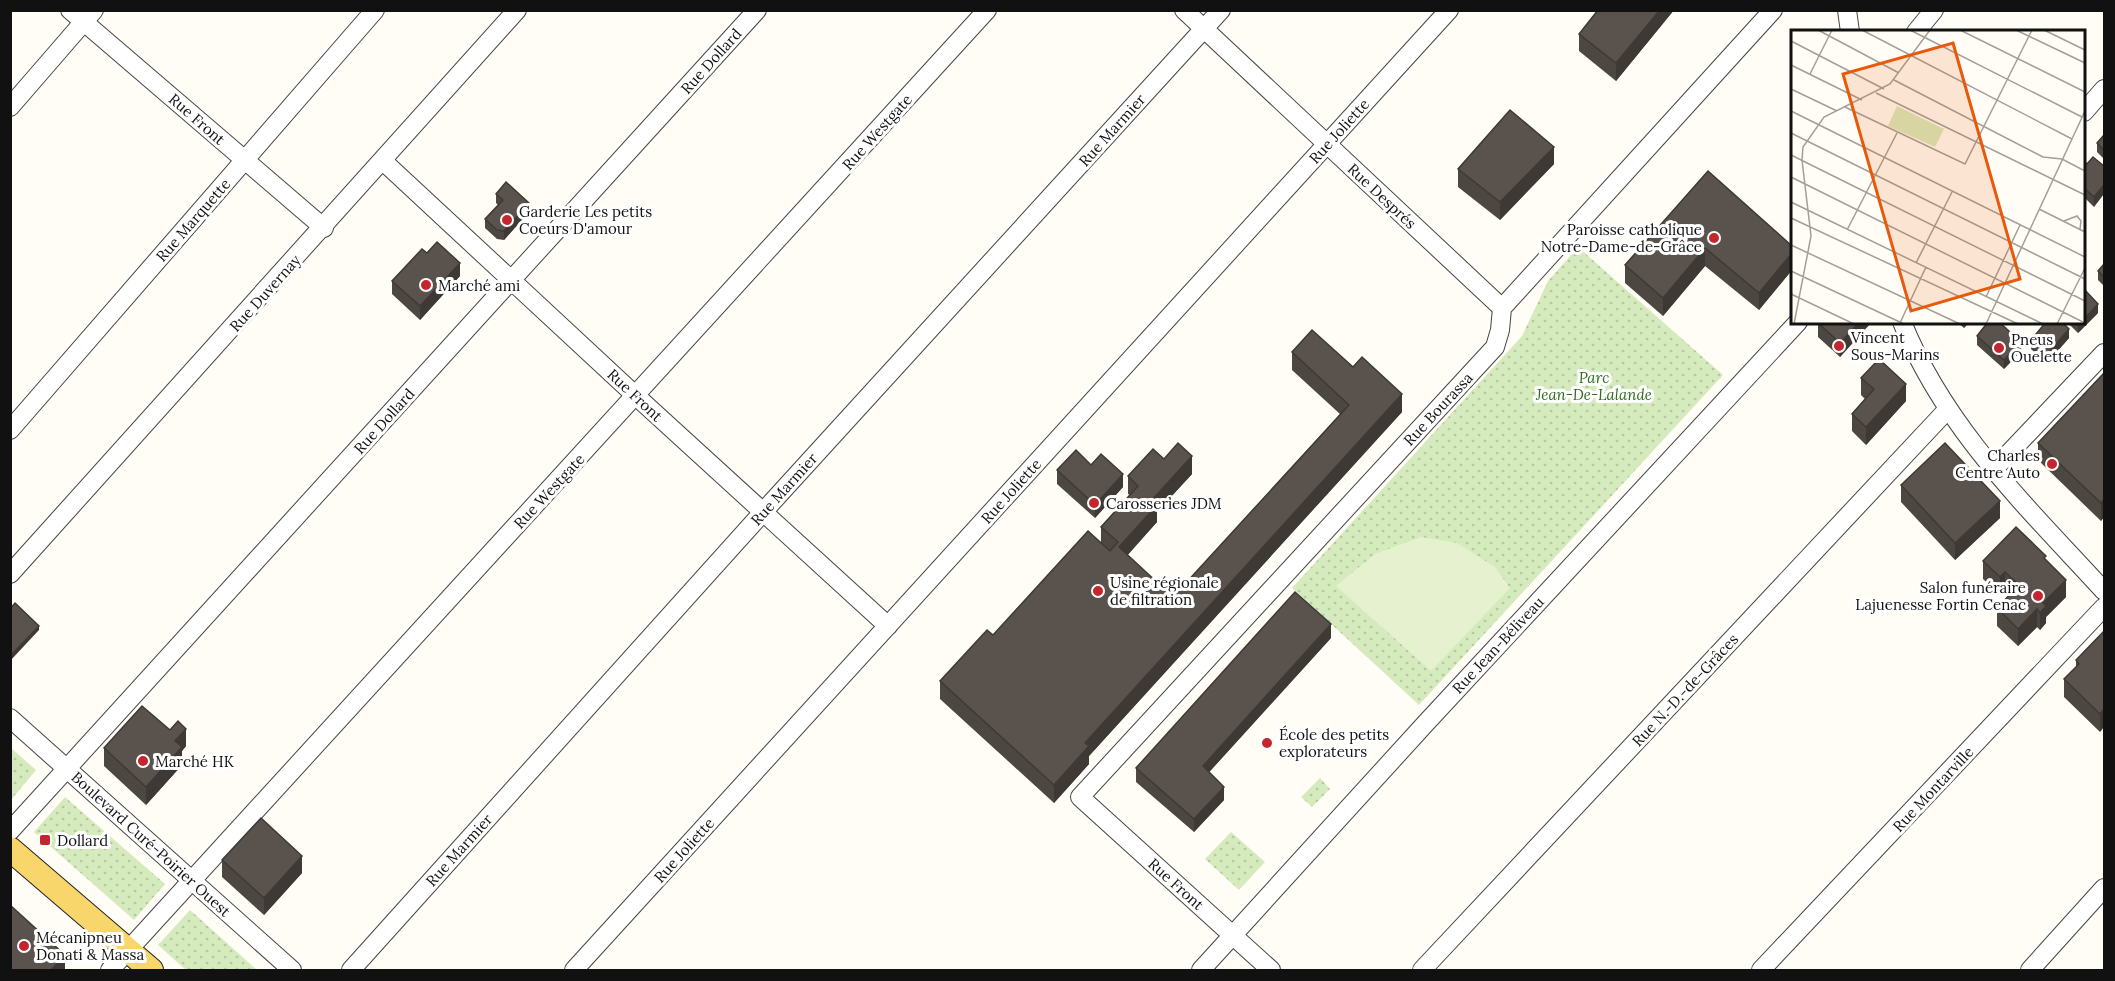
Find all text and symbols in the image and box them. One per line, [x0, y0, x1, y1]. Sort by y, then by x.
street label: Rue Dollard [677, 24, 745, 98]
inset map [1791, 30, 2085, 324]
street label: Rue Front [165, 89, 229, 149]
street label: Rue Westgate [838, 90, 916, 174]
street label: Rue Marmier [1075, 90, 1150, 170]
street label: Rue Joliette [1305, 95, 1373, 167]
street label: Rue Després [1344, 159, 1420, 233]
street label: Rue Marquette [152, 175, 234, 265]
place label: Garderie Les petits Coeurs D'amour [519, 202, 652, 238]
marker: Garderie Les petits Coeurs D'amour [500, 213, 514, 227]
place label: Paroisse catholique Notre-Dame-de-Grâce [1541, 220, 1702, 256]
marker: Paroisse catholique Notre-Dame-de-Grâce [1707, 231, 1721, 245]
street label: Rue Duvernay [225, 250, 305, 335]
place label: Marché ami [438, 276, 520, 295]
marker: Marché ami [419, 278, 433, 292]
place label: Vincent Sous-Marins [1850, 328, 1940, 364]
place label: Pneus Ouelette [2011, 330, 2072, 366]
marker: Vincent Sous-Marins [1832, 339, 1846, 353]
marker: Pneus Ouelette [1992, 341, 2006, 355]
street label: Rue Front [603, 365, 667, 425]
street label: Rue Bourassa [1399, 368, 1477, 450]
park label: Parc Jean-De-Lalande [1535, 368, 1652, 404]
street label: Rue Dollard [350, 384, 418, 458]
place label: Charles Centre Auto [1955, 446, 2040, 482]
street label: Rue Marmier [747, 449, 822, 529]
street label: Rue Westgate [509, 450, 589, 532]
street label: Rue Joliette [977, 455, 1045, 527]
marker: Charles Centre Auto [2045, 457, 2059, 471]
place label: Carosseries JDM [1106, 494, 1222, 513]
marker: Carosseries JDM [1087, 496, 1101, 510]
place label: Usine régionale de filtration [1110, 573, 1219, 609]
place label: Salon funéraire Lajuenesse Fortin Cenac [1855, 578, 2026, 614]
marker: Usine régionale de filtration [1091, 584, 1105, 598]
marker: Salon funéraire Lajuenesse Fortin Cenac [2031, 589, 2045, 603]
street label: Rue Jean-Béliveau [1448, 592, 1548, 697]
street label: Rue N.-D.-de-Grâces [1628, 630, 1742, 750]
place label: École des petits explorateurs [1279, 725, 1389, 761]
marker: École des petits explorateurs [1260, 736, 1274, 750]
street label: Rue Montarville [1889, 742, 1977, 836]
place label: Marché HK [155, 752, 235, 771]
marker: Marché HK [136, 754, 150, 768]
street label: Boulevard Curé-Poirier Ouest [67, 767, 235, 921]
street label: Rue Marmier [422, 810, 497, 890]
street label: Rue Joliette [650, 814, 718, 886]
place label: Dollard [57, 831, 108, 850]
marker: Dollard [38, 833, 52, 847]
street label: Rue Front [1144, 854, 1208, 914]
place label: Mécanipneu Donati & Massa [36, 928, 144, 964]
marker: Mécanipneu Donati & Massa [17, 939, 31, 953]

